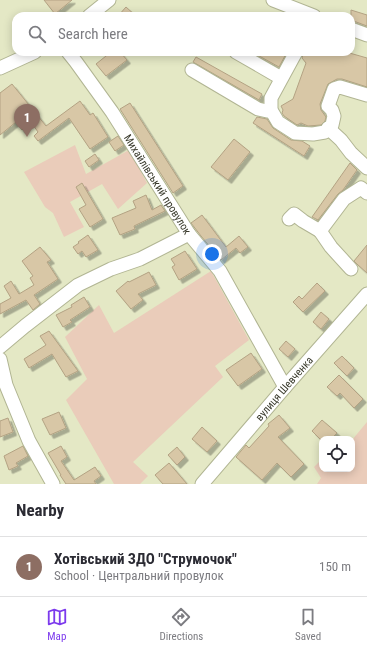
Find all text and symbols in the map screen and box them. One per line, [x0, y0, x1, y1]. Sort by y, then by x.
search box [12, 12, 355, 56]
icon: search [26, 23, 48, 45]
text: Search here [58, 25, 128, 43]
pin: 1 [14, 104, 40, 137]
street label: Михайлівський провулок [121, 132, 194, 237]
your location [202, 244, 222, 264]
street label: вулиця Шевченка [253, 354, 316, 423]
map controls [319, 436, 355, 472]
button: locate [319, 436, 355, 472]
text: Nearby [16, 500, 64, 520]
text: Хотівський ЗДО "Струмочок" [54, 550, 237, 568]
text: 1 [26, 559, 32, 574]
text: 150 m [319, 559, 351, 574]
text: School · Центральний провулок [54, 568, 224, 583]
tab: Map [46, 606, 68, 643]
tab: Directions [159, 606, 203, 643]
tab: Saved [295, 606, 321, 643]

